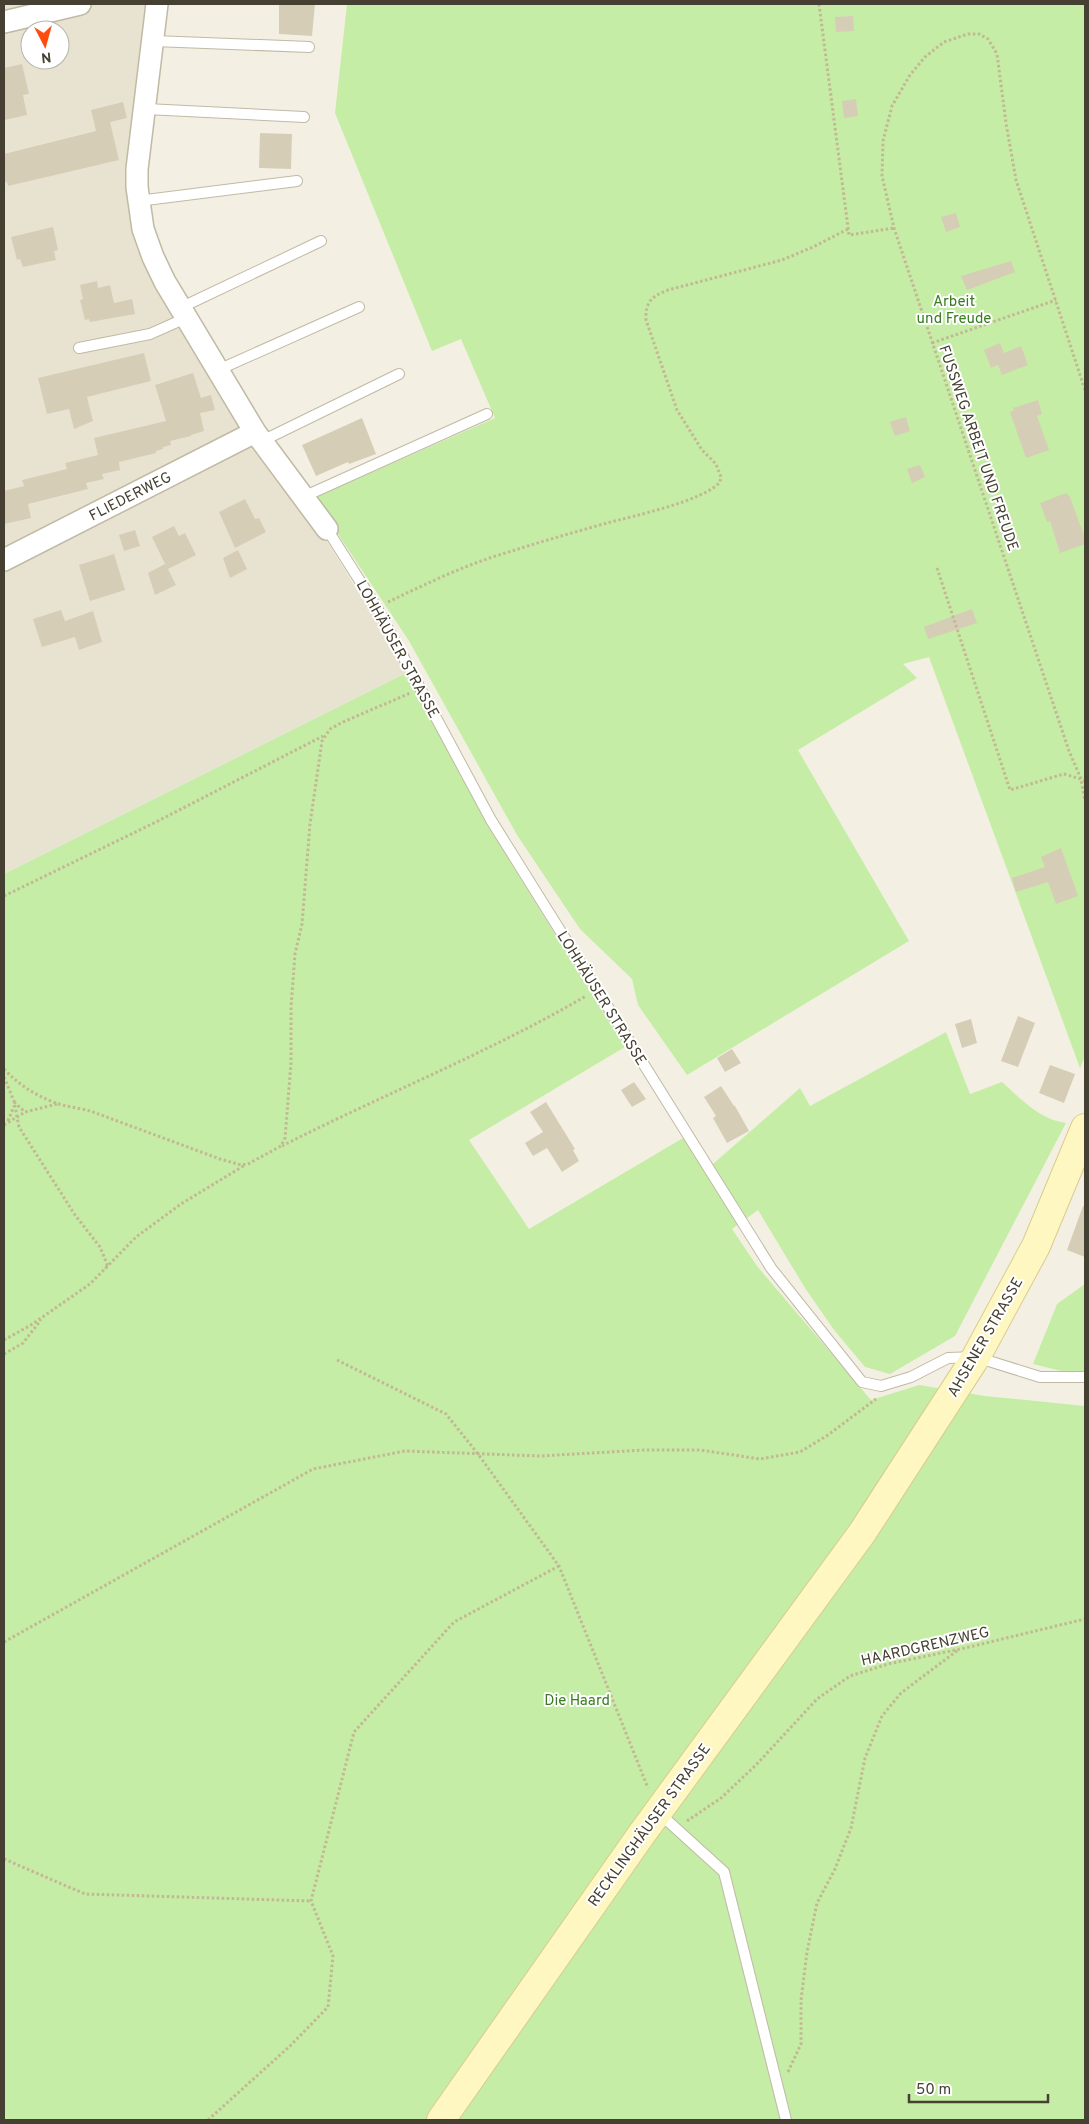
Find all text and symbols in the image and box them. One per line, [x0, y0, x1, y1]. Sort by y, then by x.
north arrow [20, 20, 70, 70]
text: N [40, 47, 52, 65]
park label: Arbeit und Freude [917, 293, 991, 329]
street label: FUSSWEG ARBEIT UND FREUDE [933, 343, 1022, 554]
street label: FLIEDERWEG [86, 468, 175, 526]
street label: LOHHÄUSER STRASSE [351, 577, 443, 722]
street label: LOHHÄUSER STRASSE [552, 927, 651, 1070]
street label: AHSENER STRASSE [944, 1275, 1028, 1401]
street label: HAARDGRENZWEG [859, 1623, 991, 1671]
park label: Die Haard [544, 1692, 610, 1711]
street label: RECKLINGHÄUSER STRASSE [584, 1740, 716, 1911]
scale bar [909, 2072, 1048, 2104]
text: 50 m [916, 2081, 951, 2100]

